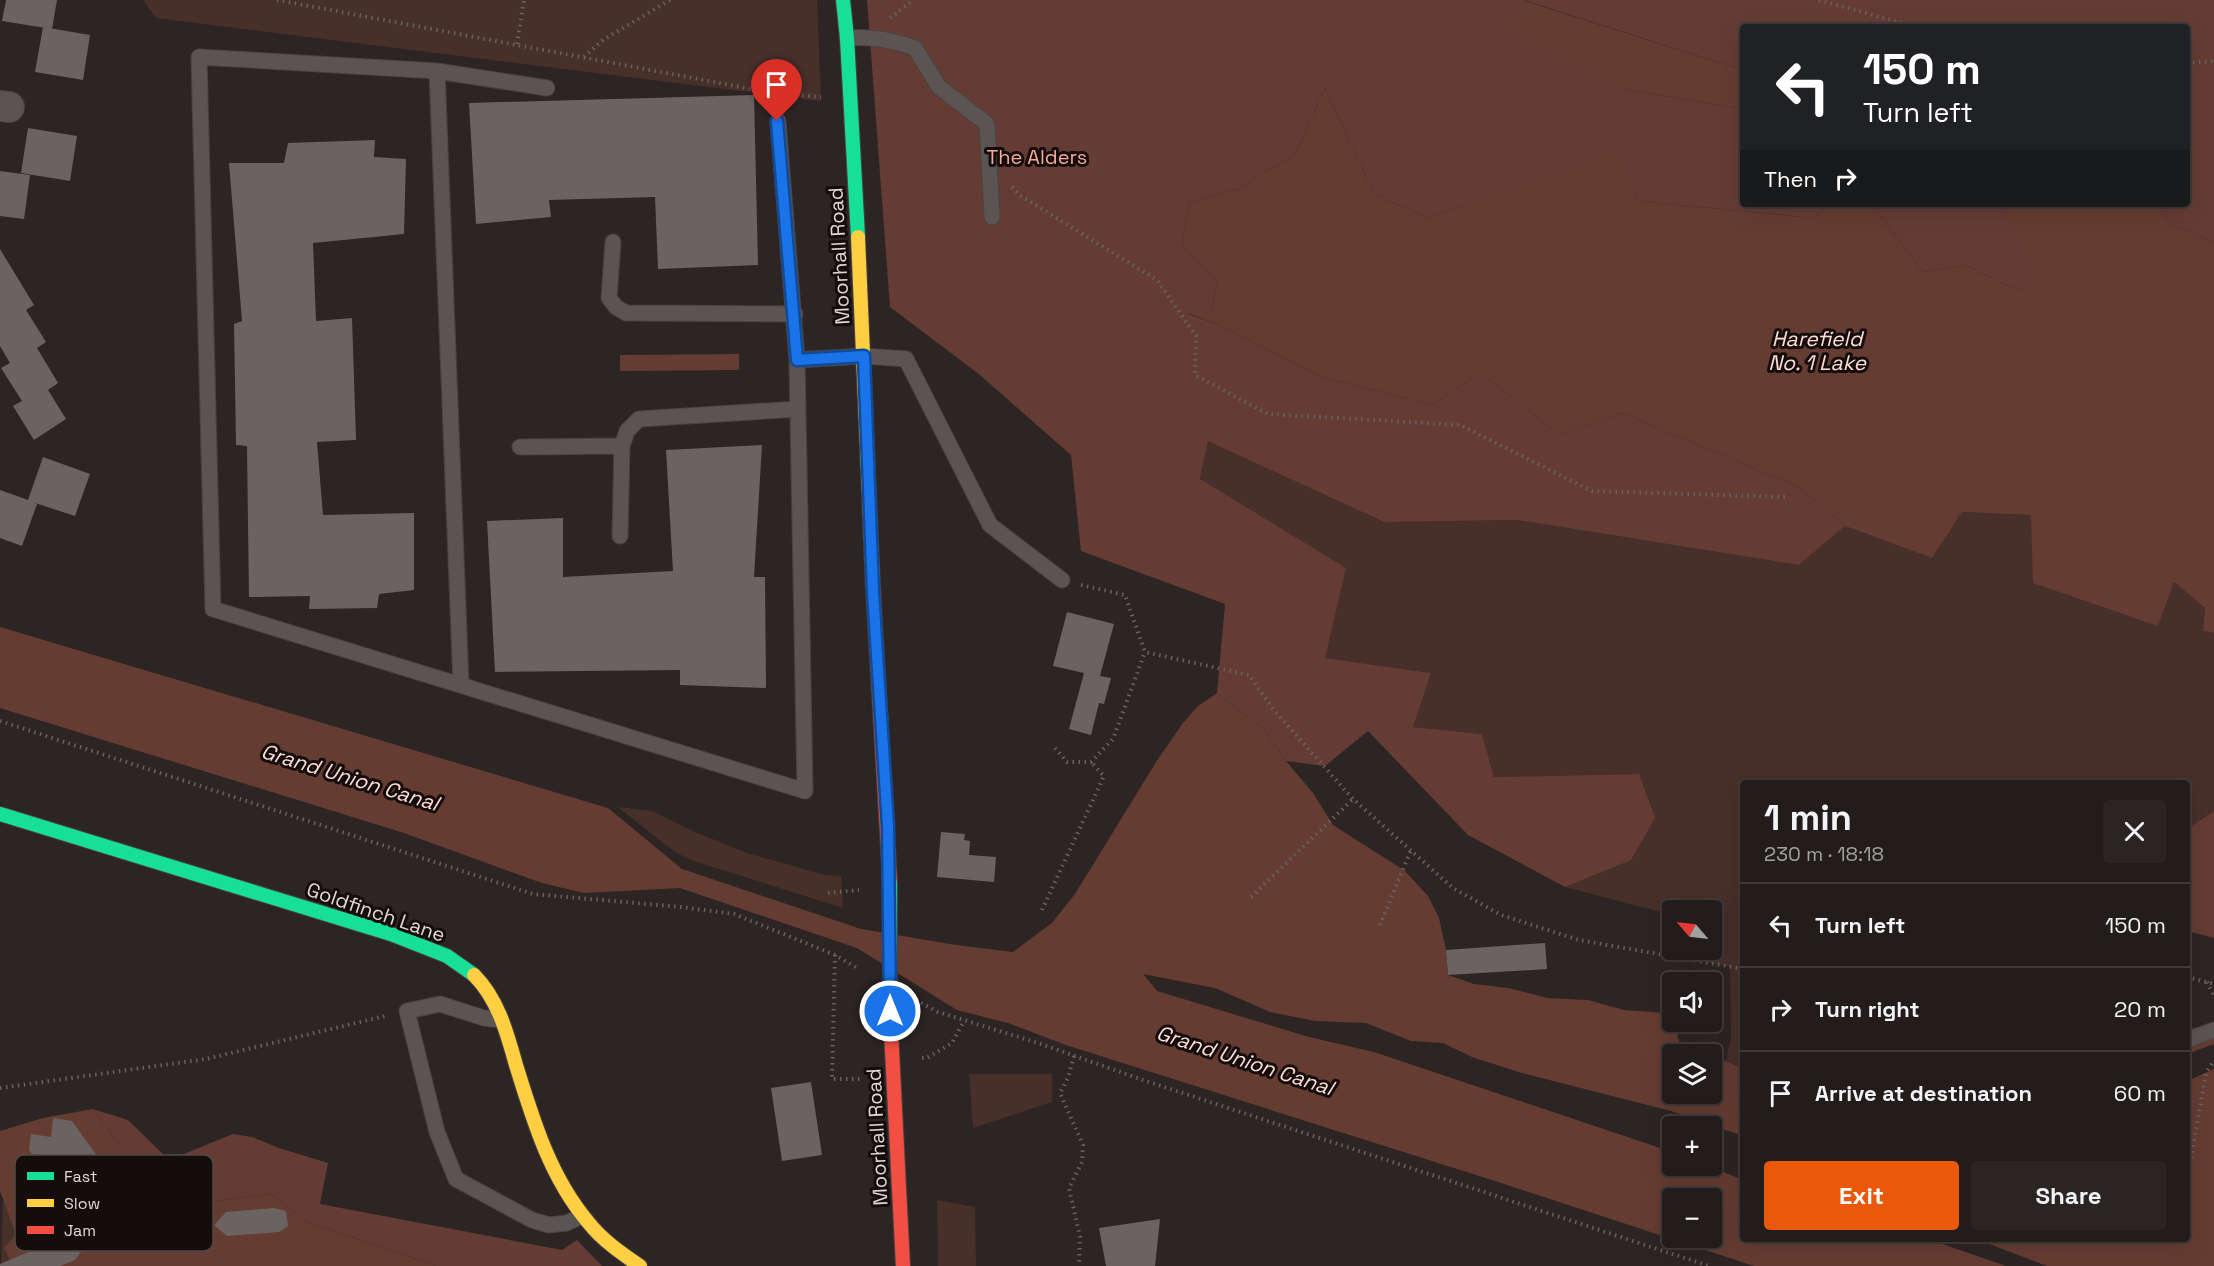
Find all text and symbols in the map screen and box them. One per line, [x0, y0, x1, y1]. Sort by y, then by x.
text: 150 m [1863, 43, 1981, 96]
icon: left [1764, 48, 1842, 126]
pin [751, 59, 802, 121]
icon: arrive [760, 68, 793, 101]
text: Turn left [1863, 95, 1973, 130]
park label: The Alders [987, 144, 1087, 170]
icon: right [1829, 162, 1862, 195]
text: Then [1764, 165, 1817, 193]
street label: Moorhall Road [822, 187, 856, 325]
water label: Harefield No. 1 Lake [1768, 325, 1867, 376]
water label: Grand Union Canal [258, 737, 445, 818]
text: 1 min [1764, 795, 1852, 841]
button: close [2103, 800, 2166, 863]
text: 230 m · 18:18 [1764, 841, 1884, 867]
street label: Goldfinch Lane [303, 876, 449, 948]
north arrow [1662, 900, 1722, 960]
map controls [1662, 900, 1722, 1248]
icon: left [1764, 909, 1797, 942]
text: Turn left [1815, 911, 1905, 939]
text: 150 m [2105, 911, 2166, 939]
button: sound [1662, 972, 1722, 1032]
position arrow [858, 979, 922, 1043]
icon: right [1764, 993, 1797, 1026]
text: Turn right [1815, 995, 1920, 1023]
text: 20 m [2114, 995, 2166, 1023]
water label: Grand Union Canal [1153, 1019, 1339, 1102]
button: layers [1662, 1044, 1722, 1104]
street label: Moorhall Road [860, 1068, 894, 1206]
icon: arrive [1764, 1077, 1797, 1110]
text: Arrive at destination [1815, 1079, 2032, 1107]
text: 60 m [2114, 1079, 2166, 1107]
button: + [1662, 1116, 1722, 1176]
legend [15, 1155, 213, 1251]
button: Exit [1764, 1161, 1959, 1230]
button: Share [1971, 1161, 2166, 1230]
text: Fast [64, 1166, 97, 1187]
button: − [1662, 1188, 1722, 1248]
text: Slow [64, 1193, 100, 1214]
text: Jam [64, 1220, 96, 1241]

